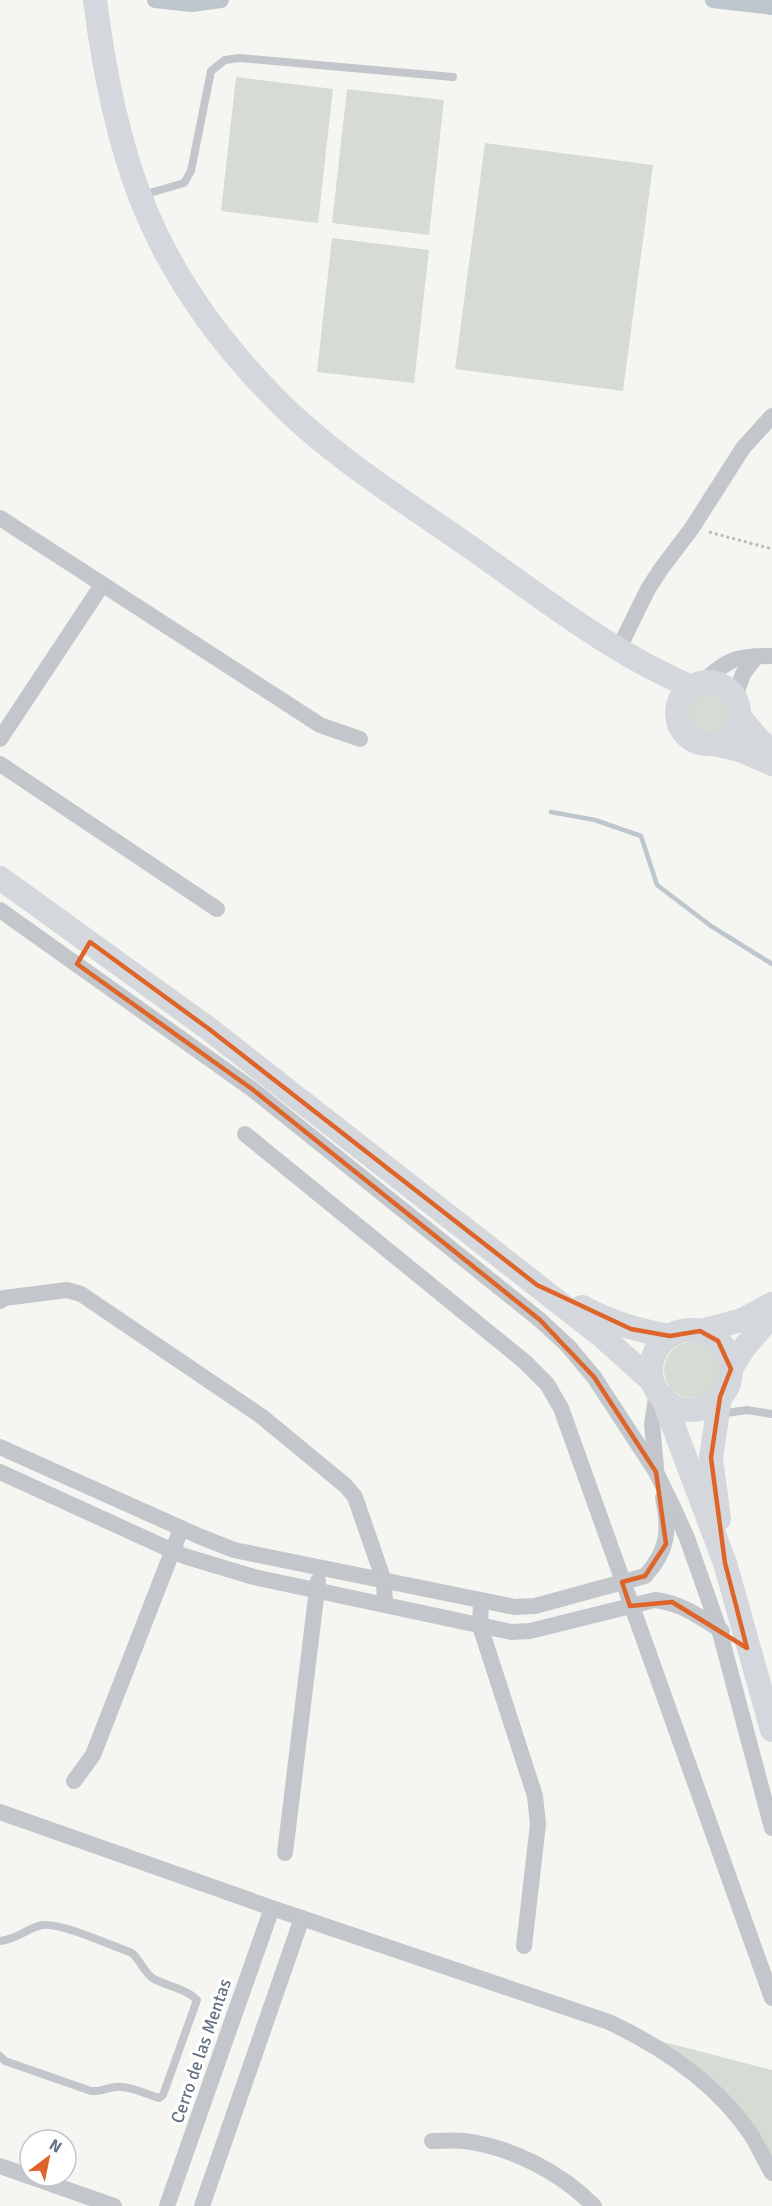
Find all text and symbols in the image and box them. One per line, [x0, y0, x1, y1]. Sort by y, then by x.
street label: Cerro de las Mentas [166, 1976, 236, 2126]
north arrow [18, 2128, 78, 2188]
text: N [45, 2135, 65, 2158]

